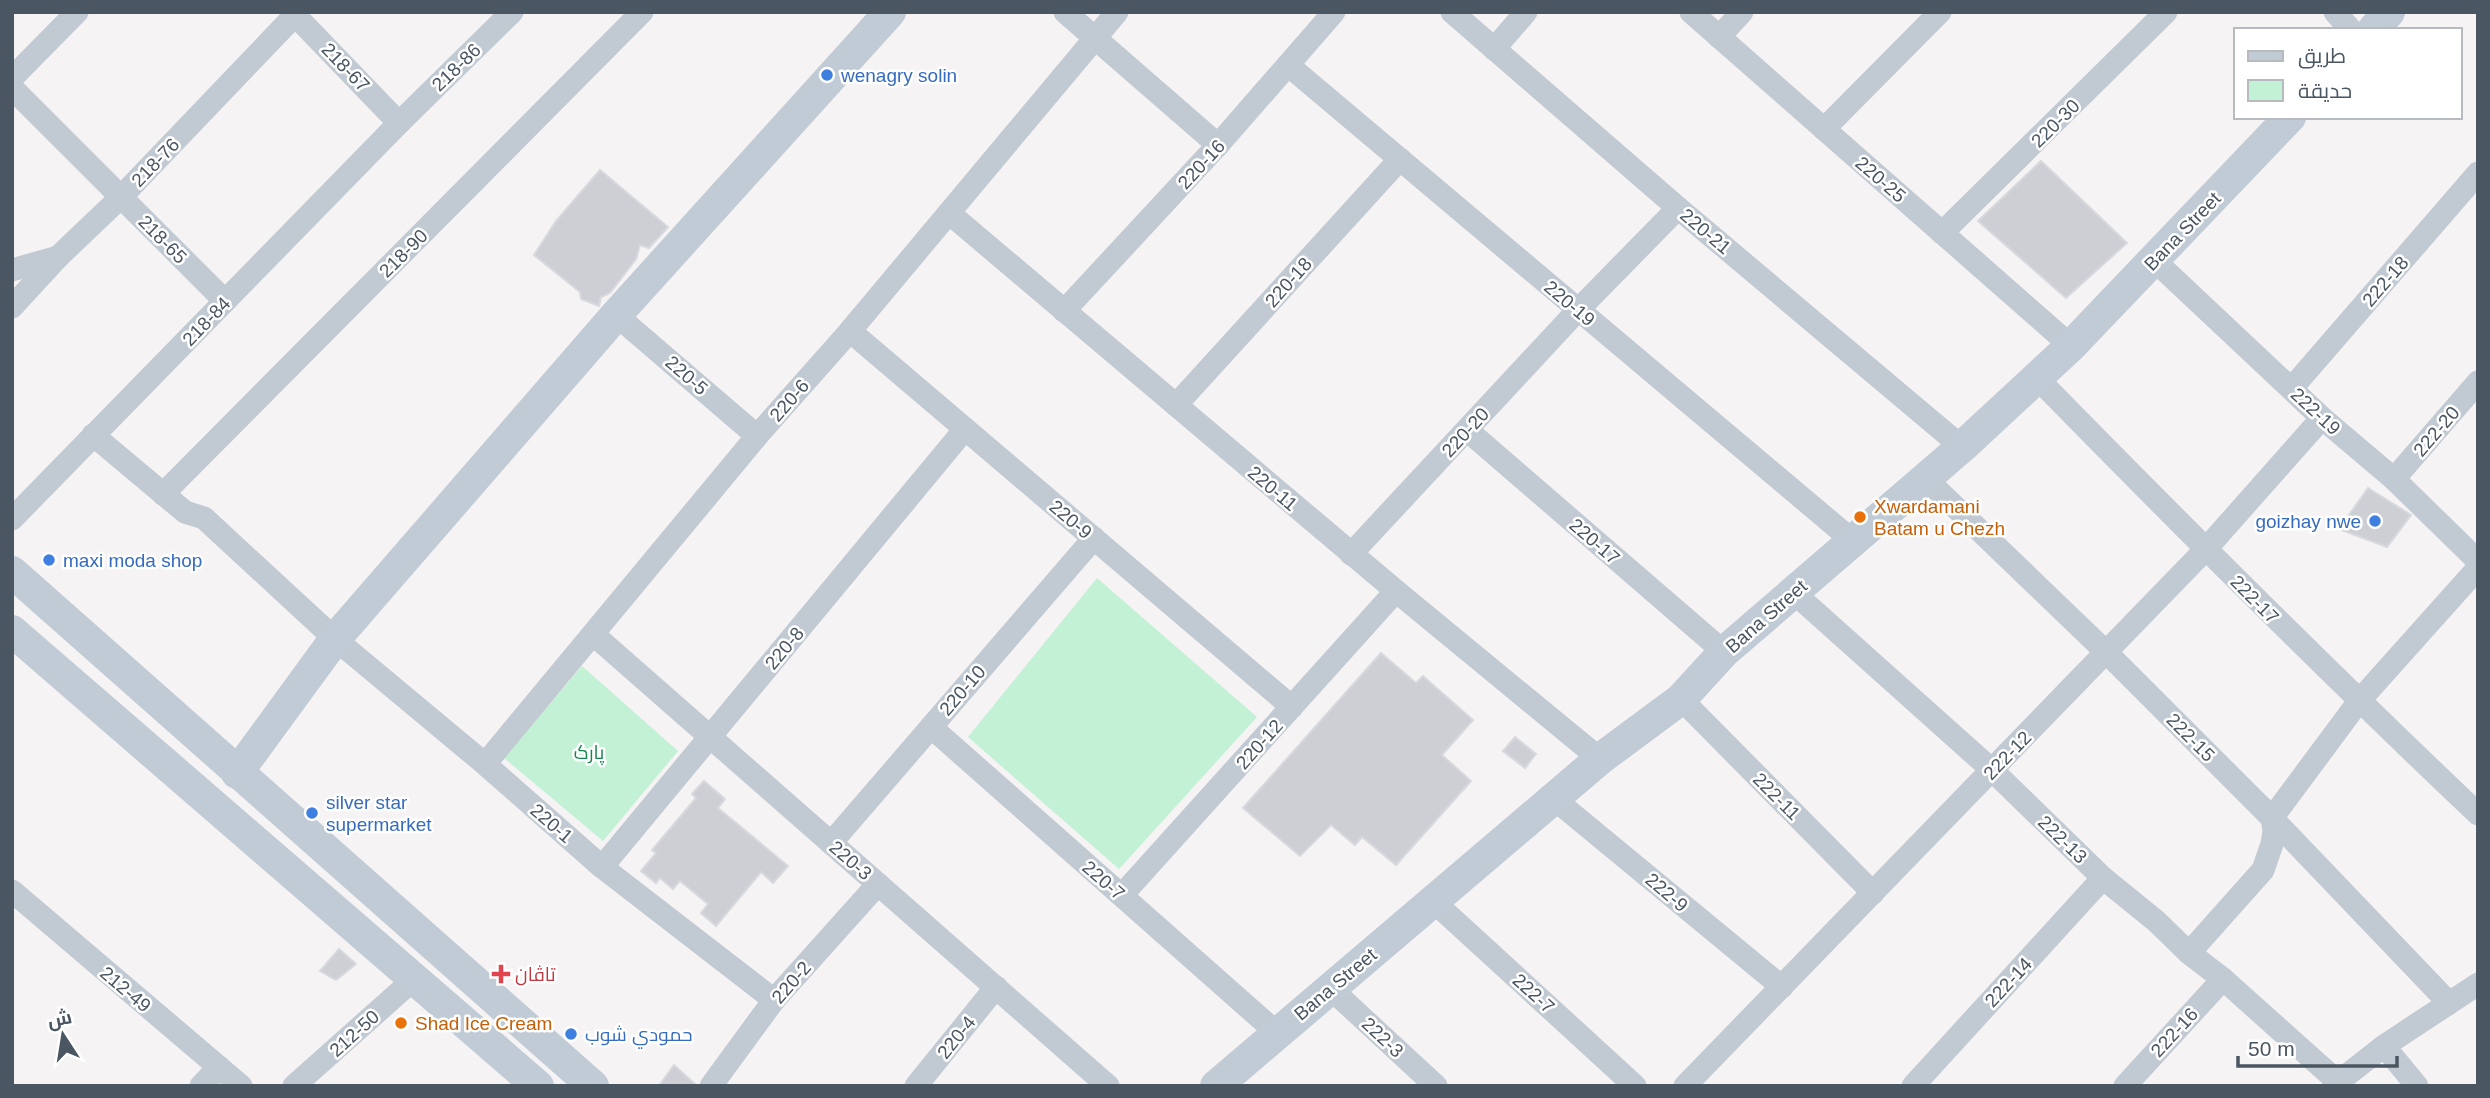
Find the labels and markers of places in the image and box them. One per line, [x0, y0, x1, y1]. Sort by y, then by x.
place label: wenagry solin [840, 65, 957, 86]
marker: wenagry solin [819, 67, 835, 83]
place label: Xwardamani Batam u Chezh [1874, 496, 2005, 539]
marker: Xwardamani Batam u Chezh [1852, 509, 1868, 525]
place label: goizhay nwe [2255, 511, 2361, 532]
marker: goizhay nwe [2367, 513, 2383, 529]
place label: maxi moda shop [63, 550, 202, 571]
marker: maxi moda shop [41, 552, 57, 568]
place label: silver star supermarket [326, 792, 432, 835]
marker: silver star supermarket [304, 805, 320, 821]
place label: تاڤان [515, 964, 555, 986]
marker: تاڤان [493, 966, 509, 982]
place label: Shad Ice Cream [415, 1013, 552, 1034]
marker: Shad Ice Cream [393, 1015, 409, 1031]
place label: حمودي شوب [585, 1024, 693, 1049]
marker: حمودي شوب [563, 1026, 579, 1042]

